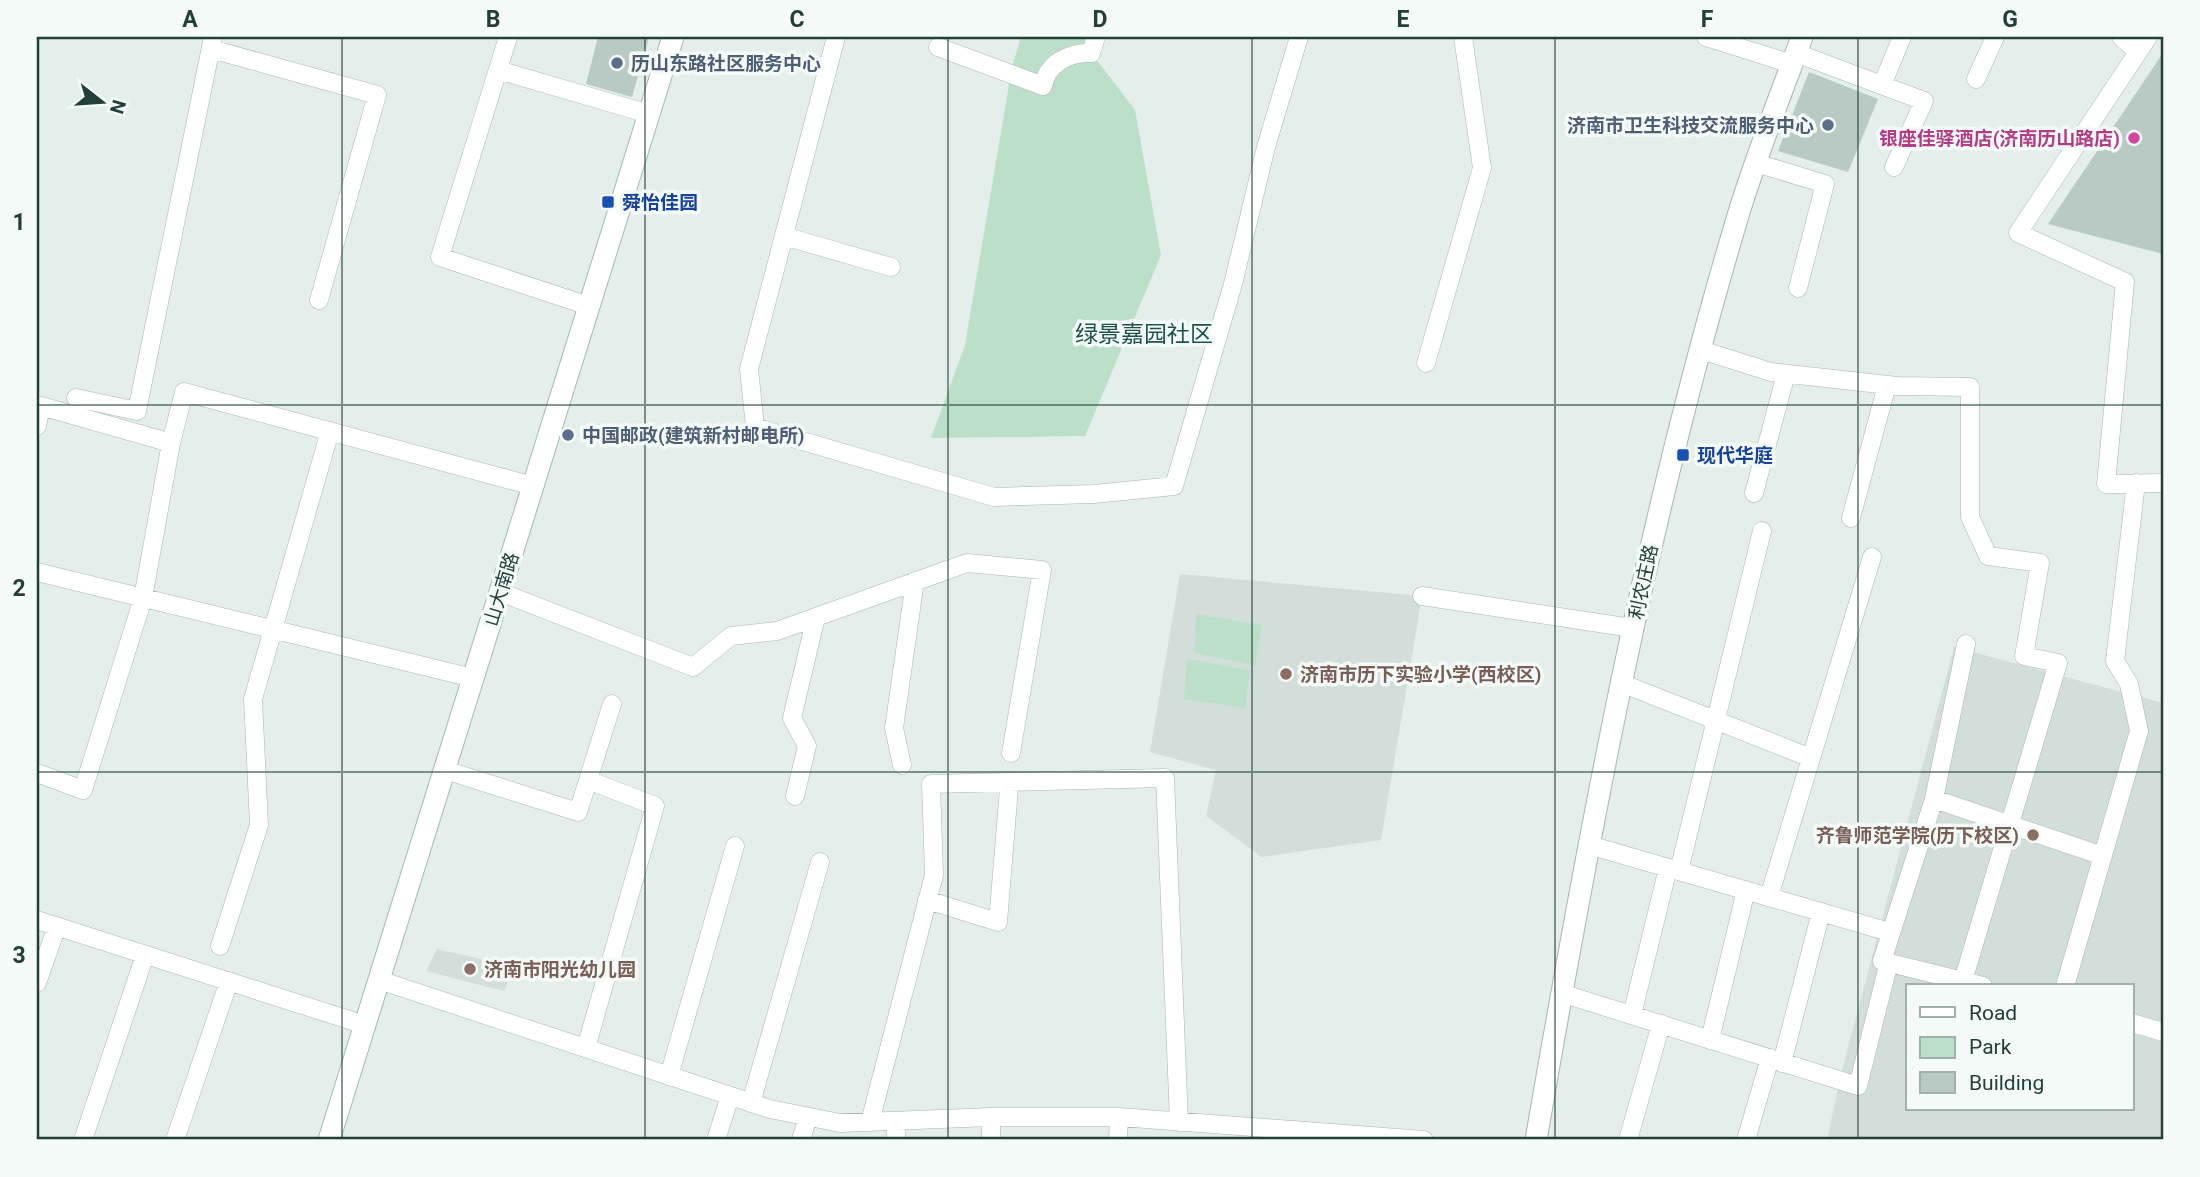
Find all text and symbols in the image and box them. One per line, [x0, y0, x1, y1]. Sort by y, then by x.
text: A [182, 6, 198, 33]
text: B [486, 6, 500, 33]
text: C [789, 6, 805, 33]
text: D [1093, 6, 1107, 33]
text: E [1397, 6, 1410, 33]
text: F [1701, 6, 1714, 33]
text: G [2002, 6, 2018, 33]
place label: 历山东路社区服务中心 [631, 52, 821, 75]
marker: 历山东路社区服务中心 [609, 55, 625, 71]
north arrow [66, 66, 136, 136]
text: N [105, 97, 131, 117]
place label: 济南市卫生科技交流服务中心 [1567, 114, 1814, 137]
marker: 济南市卫生科技交流服务中心 [1820, 117, 1836, 133]
place label: 银座佳驿酒店(济南历山路店) [1879, 127, 2120, 150]
marker: 银座佳驿酒店(济南历山路店) [2126, 130, 2142, 146]
place label: 舜怡佳园 [622, 191, 698, 214]
marker: 舜怡佳园 [600, 194, 616, 210]
text: 1 [12, 209, 26, 236]
district label: 绿景嘉园社区 [1075, 321, 1213, 348]
place label: 中国邮政(建筑新村邮电所) [582, 424, 804, 447]
marker: 中国邮政(建筑新村邮电所) [560, 427, 576, 443]
place label: 现代华庭 [1697, 444, 1773, 467]
marker: 现代华庭 [1675, 447, 1691, 463]
street label: 利农庄路 [1624, 543, 1663, 622]
street label: 山大南路 [479, 549, 524, 629]
text: 2 [12, 575, 26, 602]
place label: 济南市历下实验小学(西校区) [1300, 663, 1541, 686]
marker: 济南市历下实验小学(西校区) [1278, 666, 1294, 682]
place label: 齐鲁师范学院(历下校区) [1816, 824, 2019, 847]
marker: 齐鲁师范学院(历下校区) [2025, 827, 2041, 843]
text: 3 [12, 942, 26, 969]
place label: 济南市阳光幼儿园 [484, 958, 636, 981]
marker: 济南市阳光幼儿园 [462, 961, 478, 977]
legend [1906, 984, 2134, 1110]
text: Road [1969, 1001, 2017, 1025]
text: Park [1969, 1035, 2012, 1059]
text: Building [1969, 1071, 2044, 1095]

